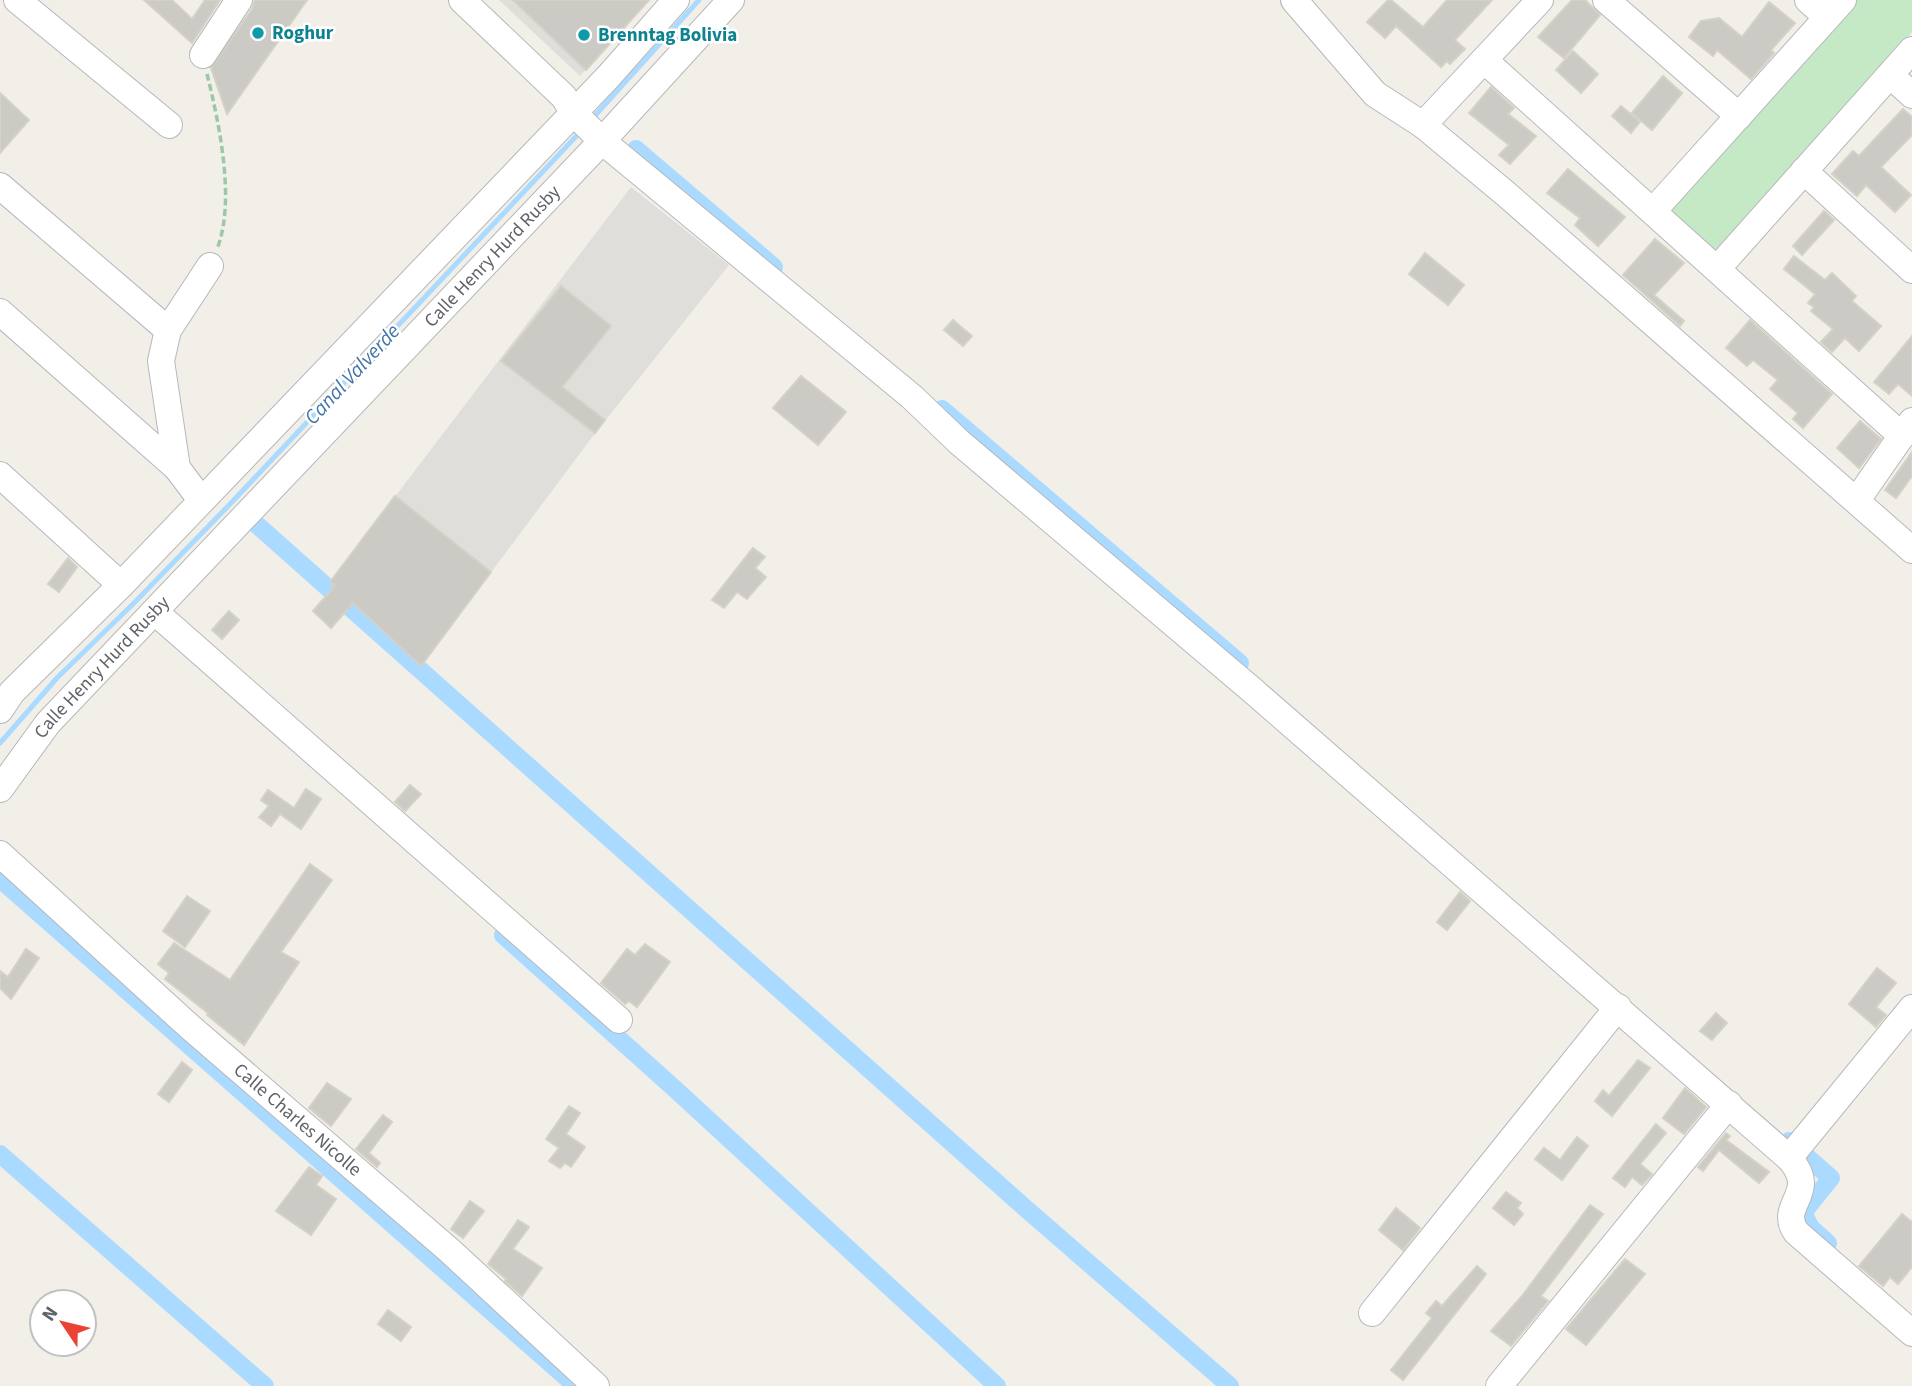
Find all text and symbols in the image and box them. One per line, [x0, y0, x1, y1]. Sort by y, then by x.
place label: Roghur [272, 20, 334, 47]
place label: Brenntag Bolivia [598, 22, 737, 49]
marker: Roghur [250, 25, 266, 41]
marker: Brenntag Bolivia [576, 27, 592, 43]
street label: Calle Henry Hurd Rusby [418, 179, 567, 333]
water label: Canal Valverde [297, 317, 407, 431]
street label: Calle Henry Hurd Rusby [28, 590, 176, 744]
street label: Calle Charles Nicolle [228, 1057, 368, 1183]
north arrow [28, 1288, 98, 1358]
text: N [36, 1301, 65, 1327]

